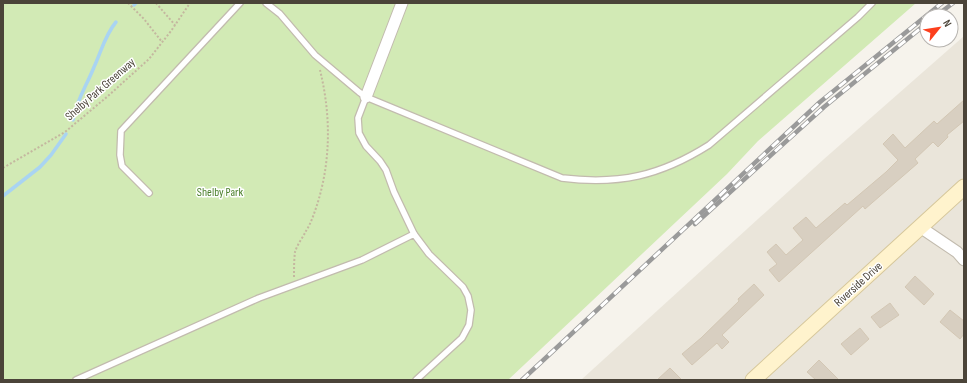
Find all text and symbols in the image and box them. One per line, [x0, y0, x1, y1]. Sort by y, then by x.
north arrow [919, 8, 959, 48]
text: N [940, 17, 954, 29]
street label: Shelby Park Greenway [62, 55, 139, 124]
park label: Shelby Park [197, 185, 244, 200]
street label: Riverside Drive [831, 259, 886, 310]

